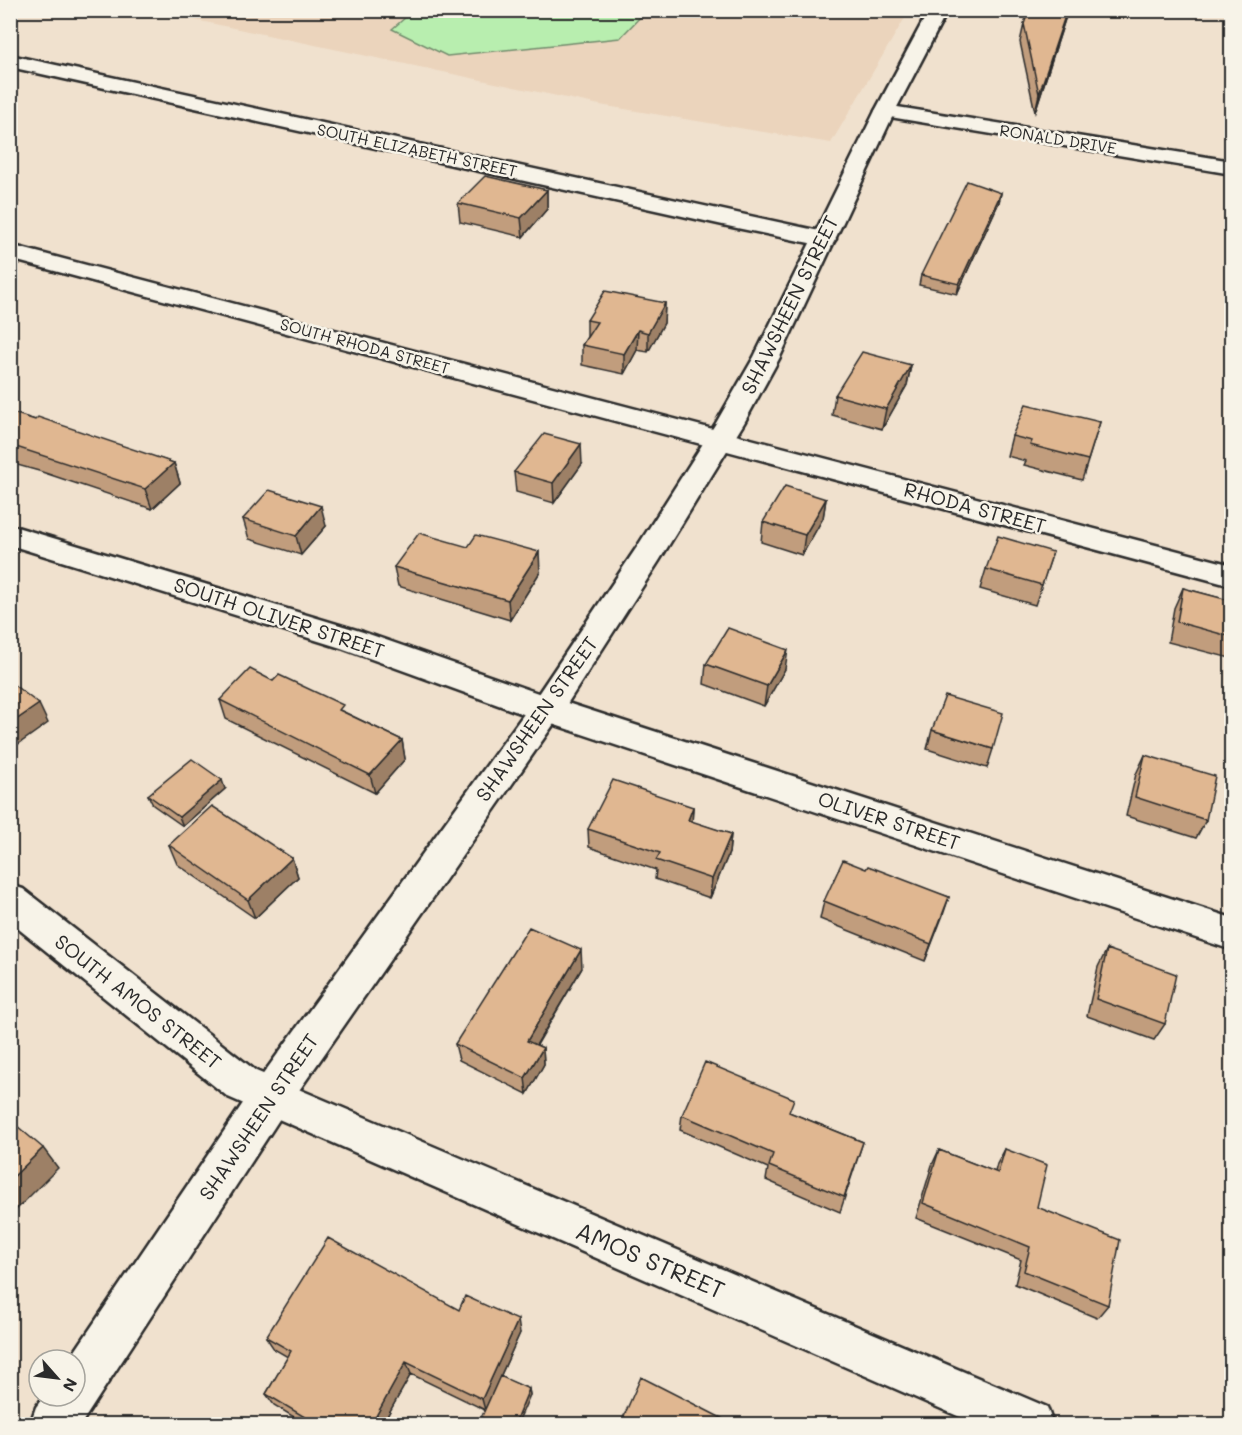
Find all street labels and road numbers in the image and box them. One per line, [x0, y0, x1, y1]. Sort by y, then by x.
street label: SOUTH ELIZABETH STREET [315, 118, 519, 181]
street label: RONALD DRIVE [998, 119, 1118, 158]
street label: SHAWSHEEN STREET [734, 211, 844, 398]
street label: SOUTH RHODA STREET [278, 313, 452, 378]
street label: RHODA STREET [901, 476, 1049, 539]
street label: SOUTH OLIVER STREET [171, 571, 388, 663]
street label: SHAWSHEEN STREET [469, 631, 603, 806]
street label: OLIVER STREET [815, 785, 964, 855]
street label: SOUTH AMOS STREET [50, 928, 227, 1075]
street label: SHAWSHEEN STREET [193, 1028, 324, 1205]
street label: AMOS STREET [571, 1214, 730, 1305]

